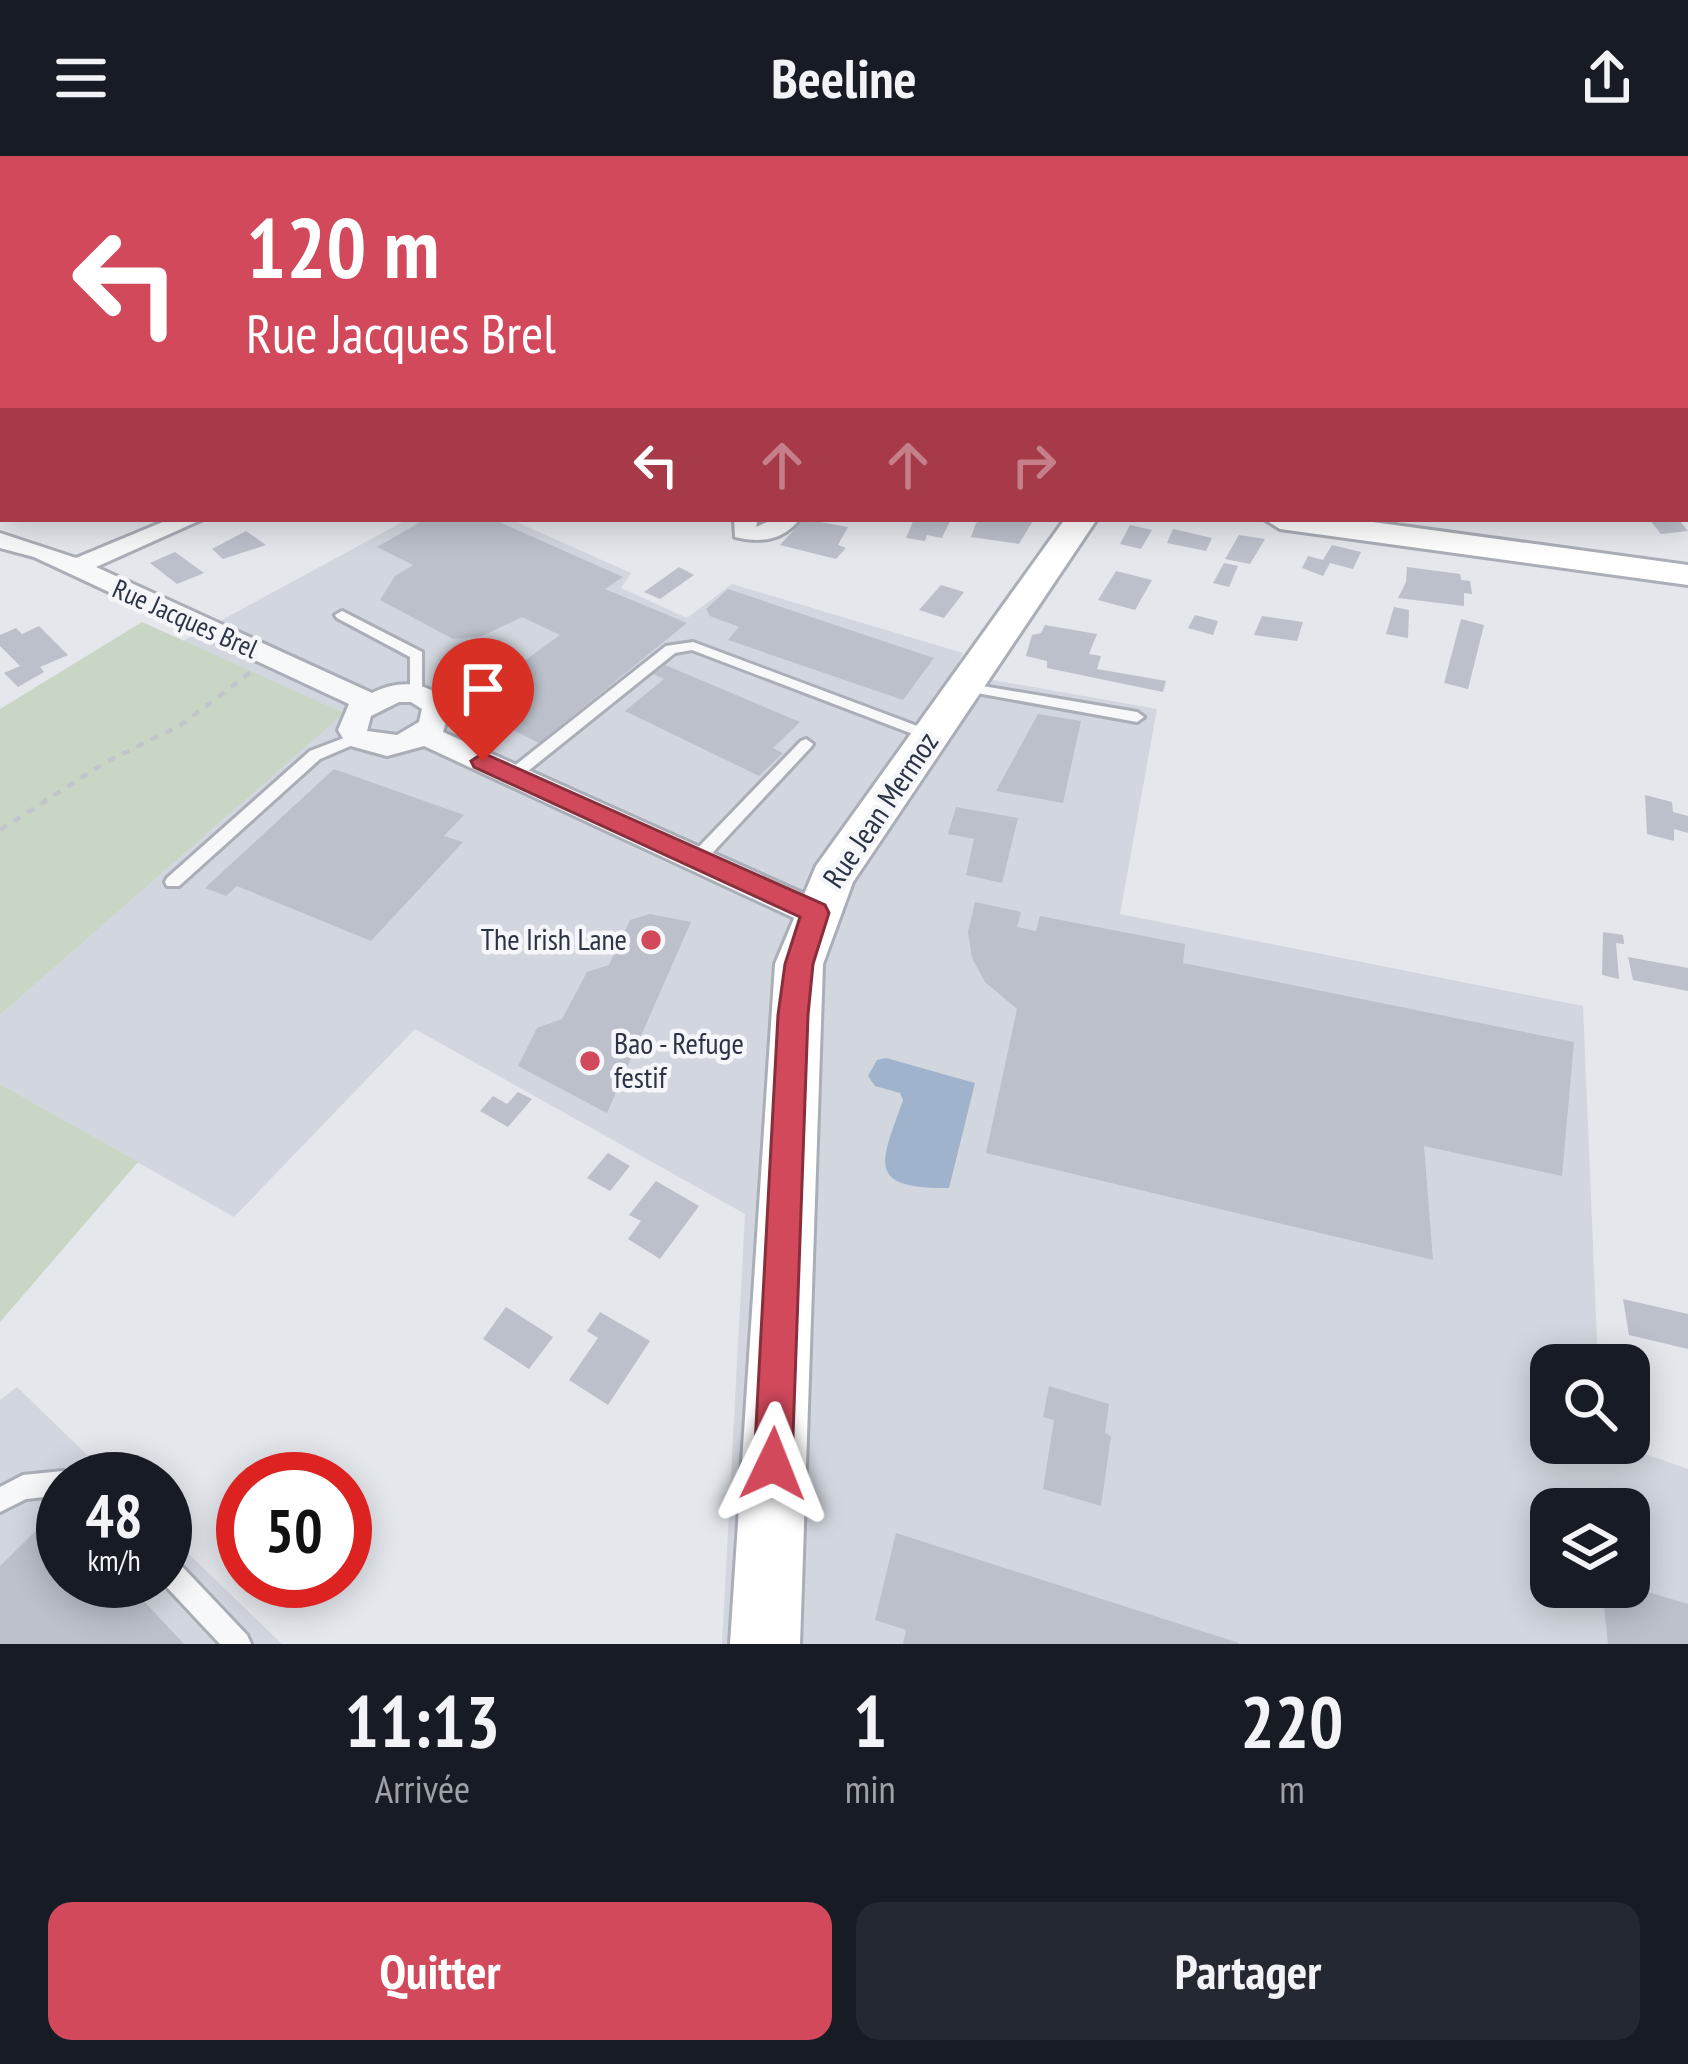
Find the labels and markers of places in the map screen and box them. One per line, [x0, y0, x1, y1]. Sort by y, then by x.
pin [432, 638, 534, 761]
place label: The Irish Lane [481, 919, 627, 958]
marker: The Irish Lane [638, 927, 664, 953]
place label: Bao - Refuge festif [614, 1023, 744, 1096]
marker: Bao - Refuge festif [577, 1048, 603, 1074]

